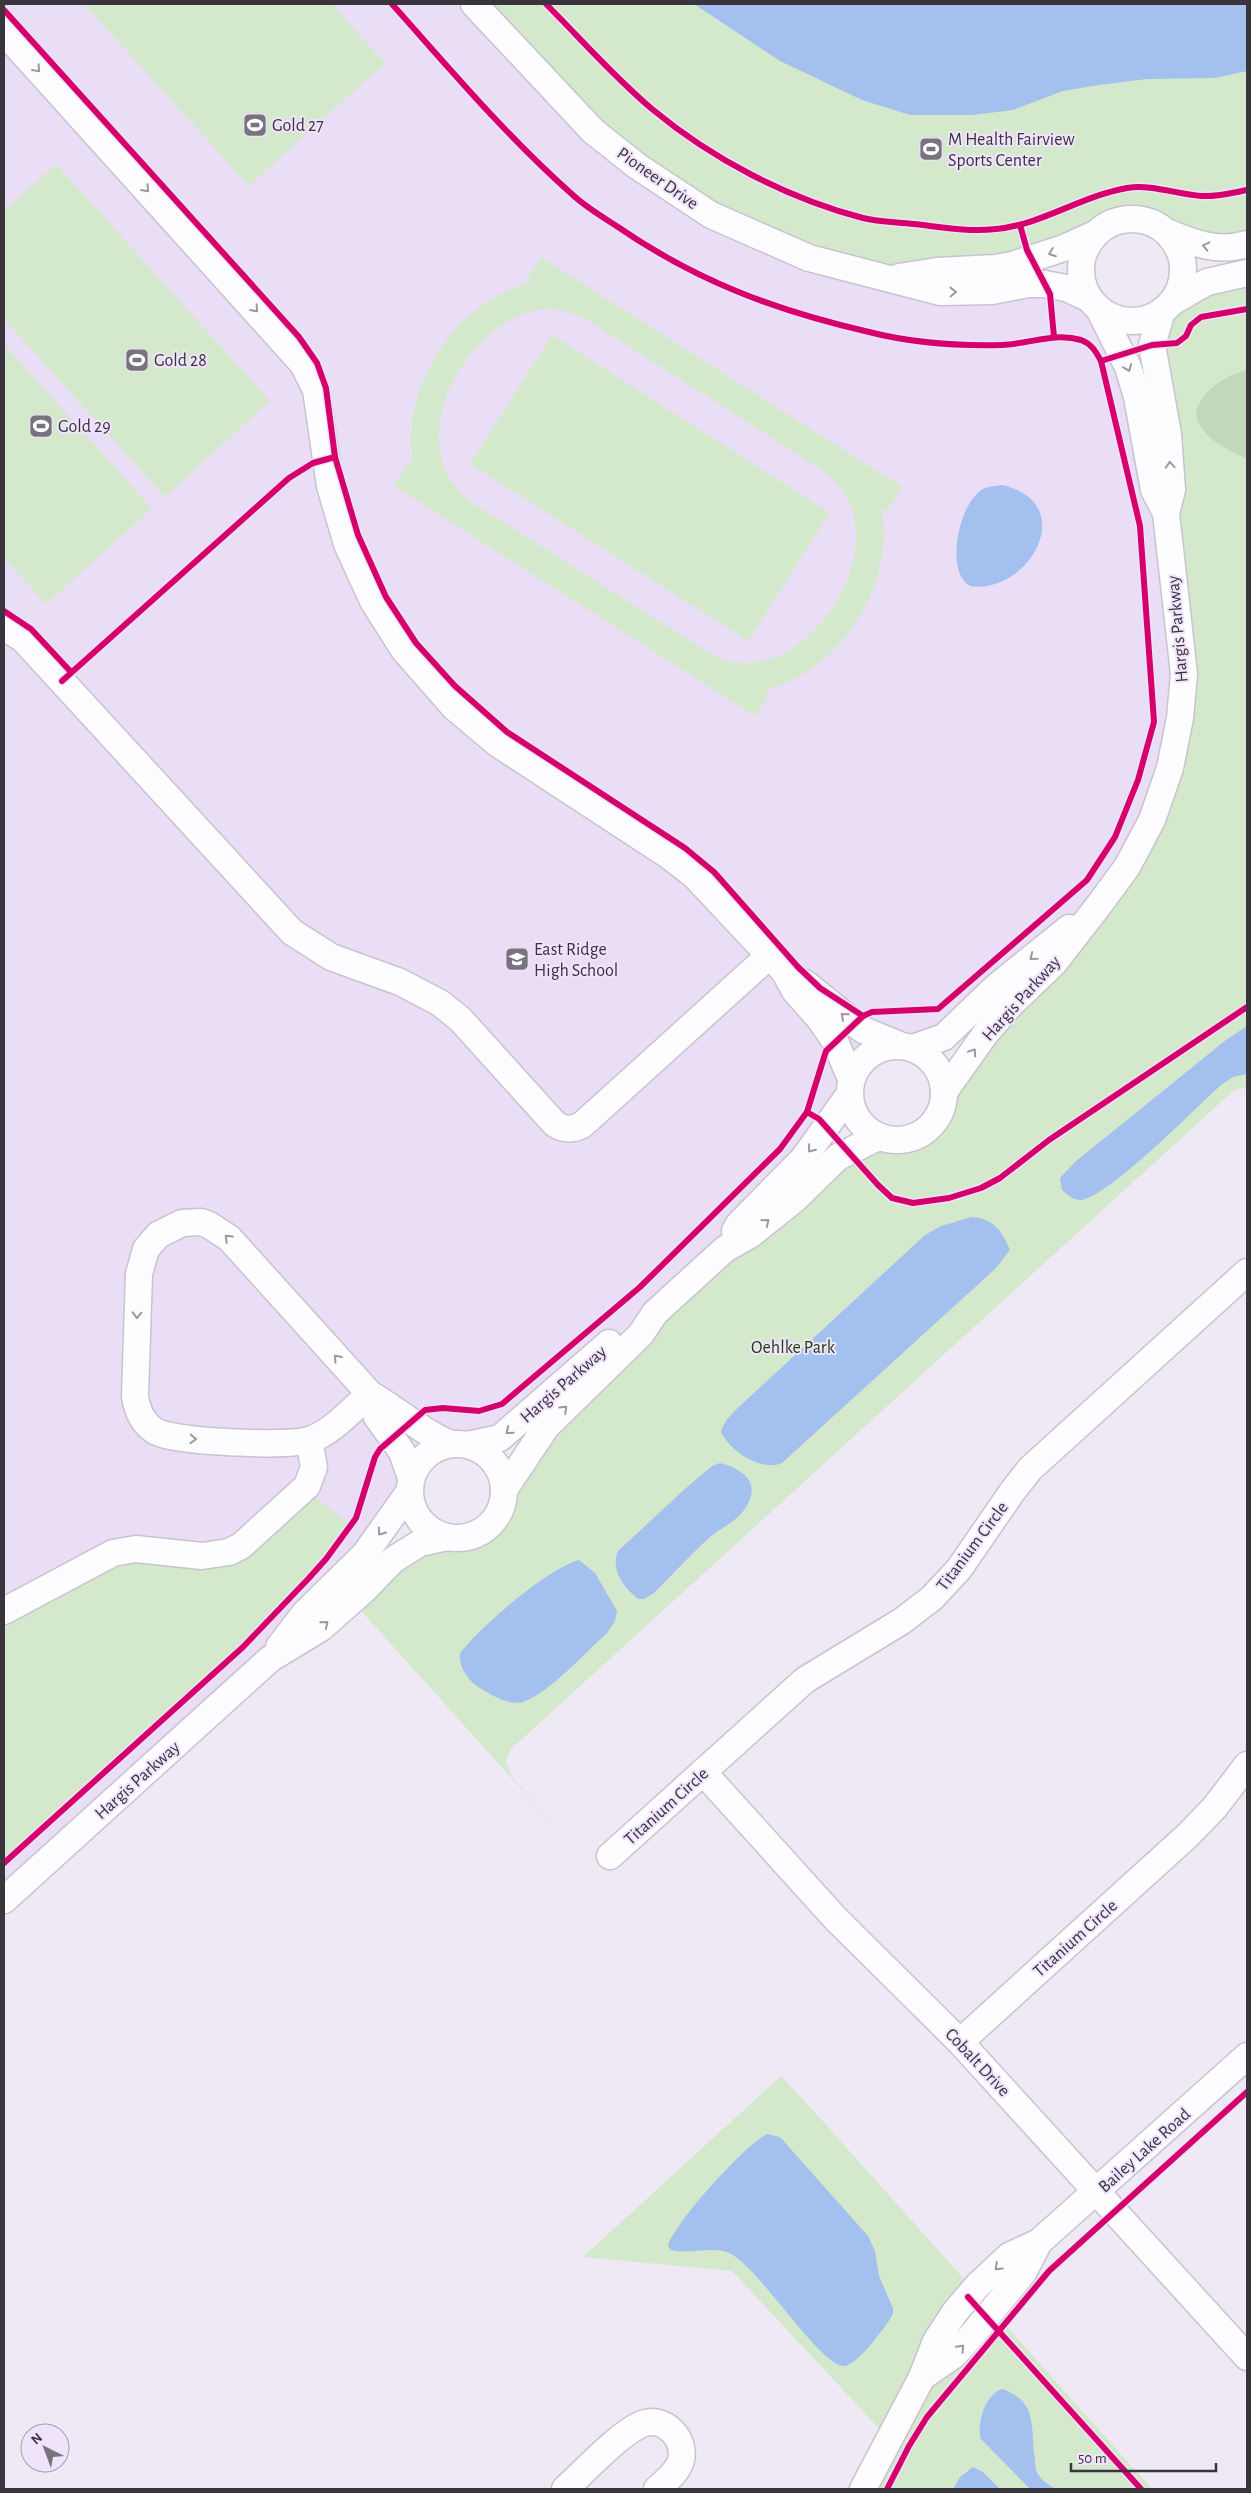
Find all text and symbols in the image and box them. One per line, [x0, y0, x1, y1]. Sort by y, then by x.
one-way arrow [31, 63, 40, 72]
sports icon: Gold 27 [242, 112, 268, 138]
place label: Gold 27 [272, 117, 324, 135]
place label: M Health Fairview Sports Center [948, 131, 1075, 170]
sports icon: M Health Fairview Sports Center [918, 136, 944, 162]
street label: Pioneer Drive [614, 144, 701, 213]
one-way arrow [140, 183, 149, 192]
one-way arrow [1202, 241, 1211, 252]
one-way arrow [1049, 247, 1057, 257]
one-way arrow [950, 287, 957, 297]
one-way arrow [249, 303, 258, 312]
sports icon: Gold 28 [124, 347, 150, 373]
place label: Gold 28 [154, 352, 207, 370]
one-way arrow [1122, 363, 1132, 372]
sports icon: Gold 29 [28, 413, 54, 439]
place label: Gold 29 [58, 418, 111, 436]
one-way arrow [1165, 461, 1176, 469]
street label: Hargis Parkway [1164, 574, 1192, 683]
place label: East Ridge High School [534, 941, 618, 980]
school or university icon: East Ridge High School [504, 946, 530, 972]
one-way arrow [1030, 951, 1039, 959]
street label: Hargis Parkway [979, 953, 1065, 1045]
one-way arrow [841, 1013, 850, 1021]
one-way arrow [967, 1049, 976, 1058]
one-way arrow [808, 1143, 816, 1152]
one-way arrow [760, 1219, 769, 1228]
one-way arrow [224, 1235, 233, 1244]
one-way arrow [132, 1311, 143, 1319]
park label: Oehlke Park [751, 1339, 836, 1357]
street label: Hargis Parkway [517, 1343, 610, 1427]
one-way arrow [334, 1354, 343, 1363]
one-way arrow [558, 1406, 567, 1415]
one-way arrow [505, 1426, 514, 1435]
one-way arrow [189, 1433, 197, 1444]
street label: Titanium Circle [934, 1499, 1012, 1594]
one-way arrow [378, 1526, 387, 1536]
one-way arrow [320, 1620, 329, 1629]
street label: Hargis Parkway [92, 1738, 184, 1823]
street label: Titanium Circle [621, 1765, 712, 1849]
street label: Titanium Circle [1030, 1897, 1121, 1981]
street label: Cobalt Drive [941, 2025, 1013, 2100]
street label: Bailey Lake Road [1095, 2105, 1194, 2196]
one-way arrow [994, 2261, 1003, 2270]
one-way arrow [955, 2344, 964, 2353]
north arrow [20, 2423, 70, 2473]
text: N [29, 2431, 45, 2448]
scale bar [1071, 2440, 1216, 2472]
text: 50 m [1078, 2451, 1107, 2466]

